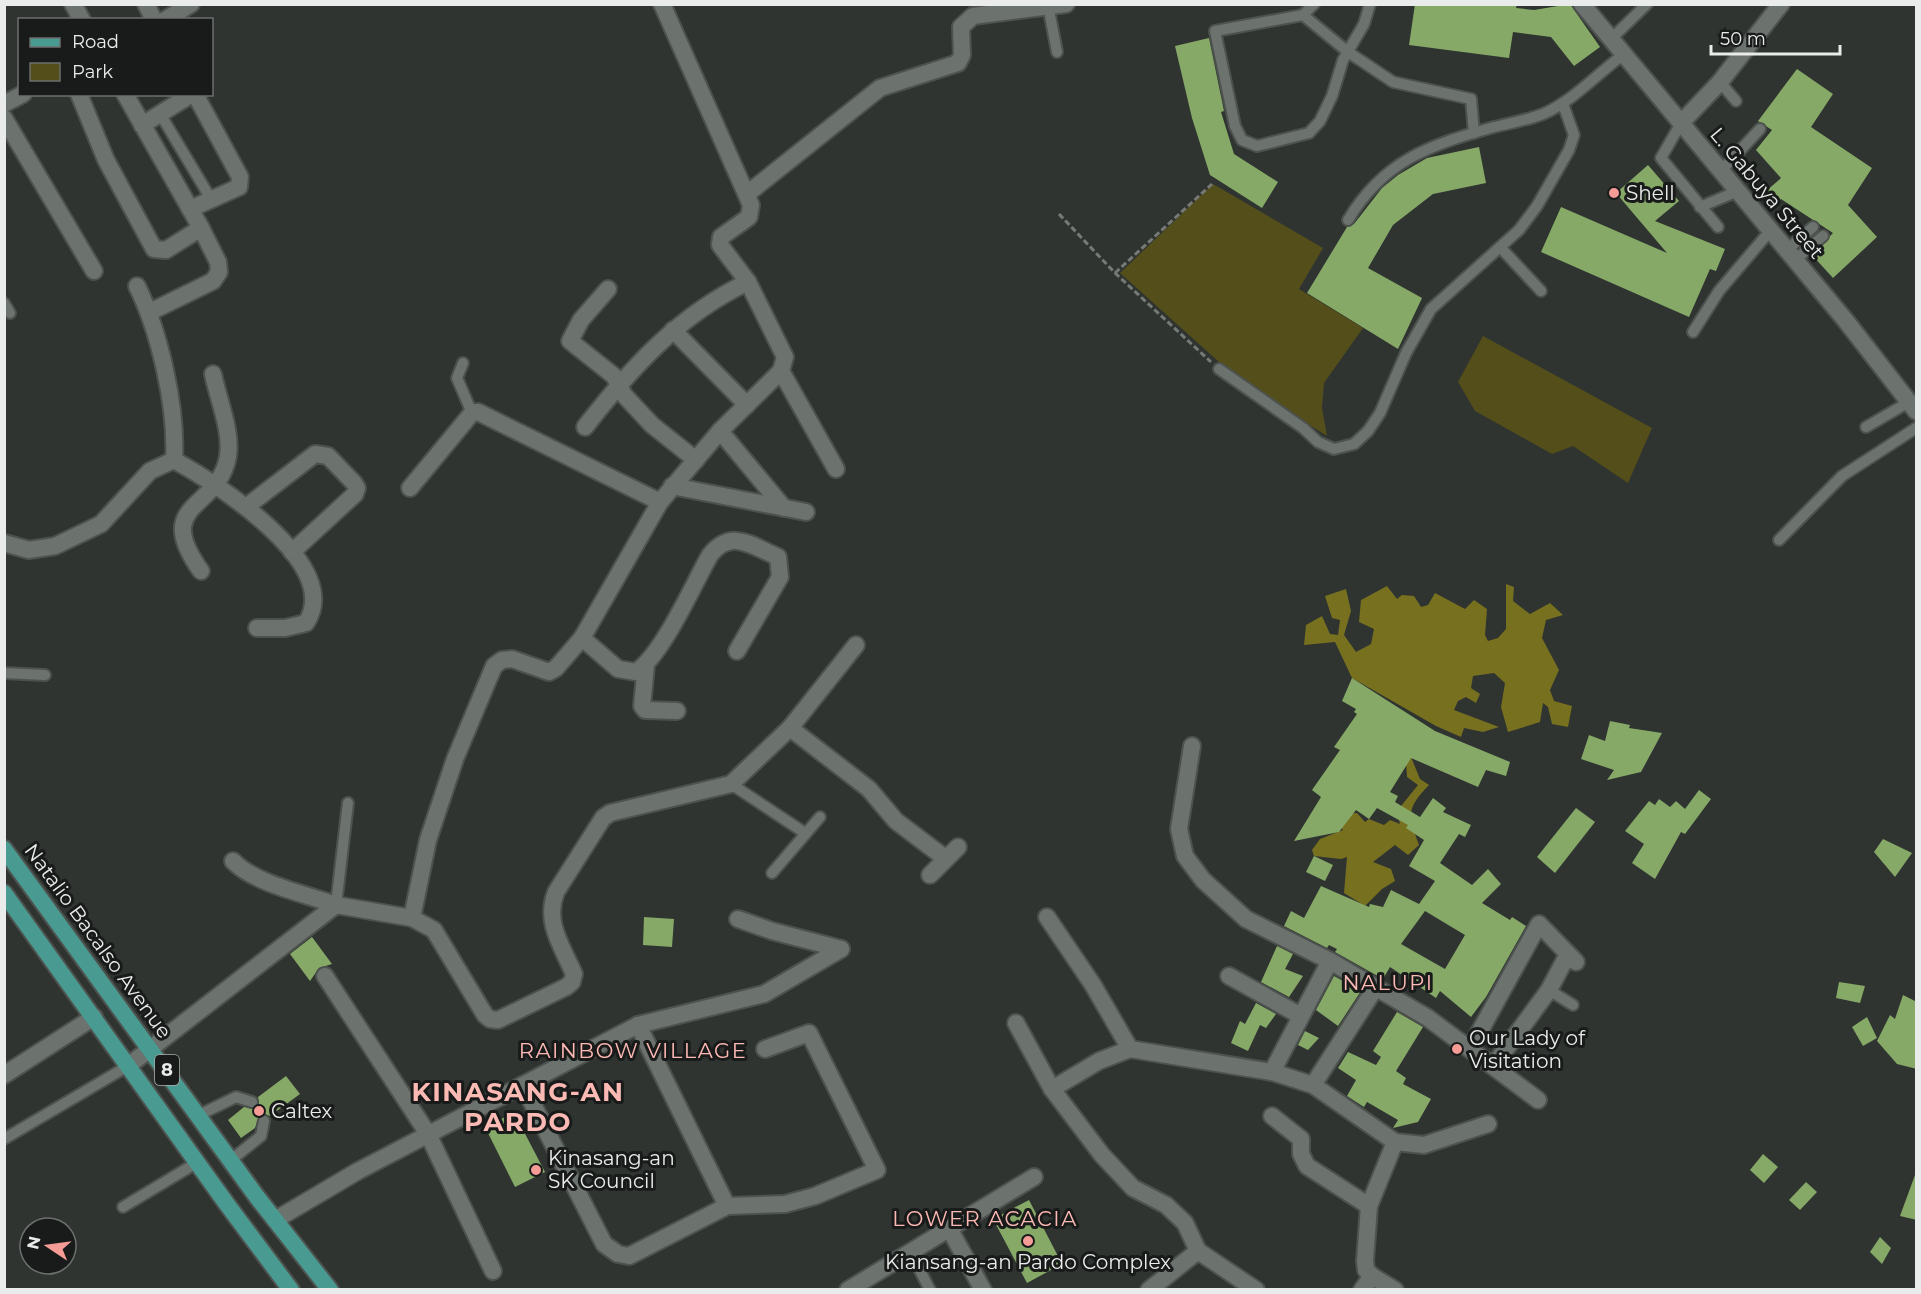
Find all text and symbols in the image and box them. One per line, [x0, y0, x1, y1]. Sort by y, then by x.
legend [18, 18, 213, 96]
scale bar [1711, 18, 1840, 56]
text: 50 m [1720, 28, 1766, 50]
text: Road [72, 31, 119, 53]
text: Park [72, 61, 113, 83]
street label: L. Gabuya Street [1705, 122, 1829, 264]
place label: Shell [1626, 181, 1675, 205]
marker: Shell [1607, 186, 1621, 200]
street label: Natalio Bacalso Avenue [19, 839, 177, 1043]
district label: NALUPI [1342, 970, 1434, 995]
place label: Our Lady of Visitation [1469, 1026, 1586, 1073]
district label: RAINBOW VILLAGE [519, 1038, 747, 1063]
marker: Our Lady of Visitation [1450, 1042, 1464, 1056]
road number: 8 [155, 1055, 179, 1085]
district label: KINASANG-AN PARDO [411, 1076, 625, 1138]
place label: Caltex [271, 1099, 333, 1123]
marker: Caltex [252, 1104, 266, 1118]
place label: Kinasang-an SK Council [548, 1146, 675, 1193]
marker: Kinasang-an SK Council [529, 1163, 543, 1177]
district label: LOWER ACACIA [892, 1206, 1078, 1231]
north arrow [18, 1216, 78, 1276]
text: N [23, 1234, 45, 1251]
marker: Kiansang-an Pardo Complex [1021, 1234, 1035, 1248]
place label: Kiansang-an Pardo Complex [885, 1250, 1171, 1274]

